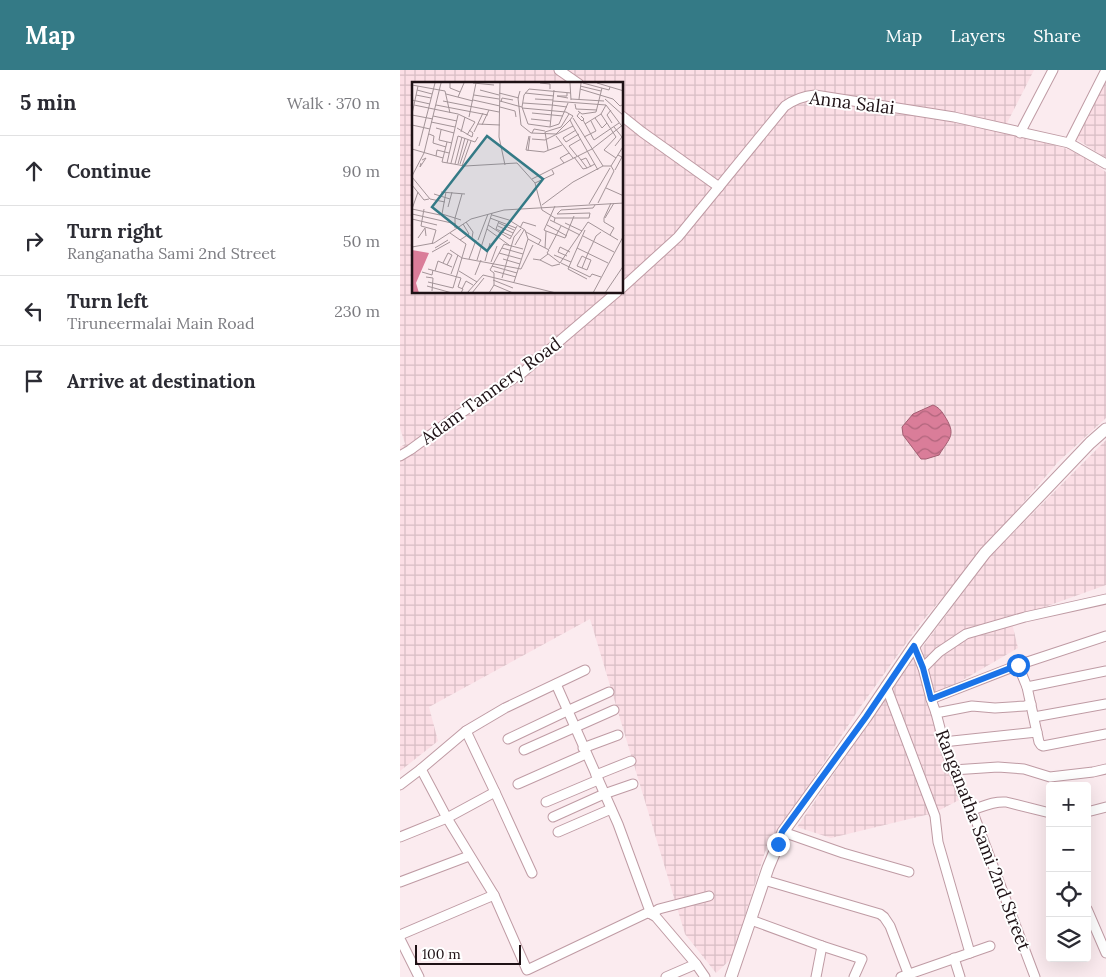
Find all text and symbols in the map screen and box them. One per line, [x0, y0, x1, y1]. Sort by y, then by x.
text: Map [25, 20, 75, 51]
text: Map [886, 24, 922, 47]
text: Layers [950, 24, 1005, 47]
text: Share [1033, 24, 1081, 47]
inset map [412, 82, 624, 294]
street label: Anna Salai [807, 86, 896, 119]
text: 5 min [20, 89, 76, 116]
text: Walk · 370 m [287, 93, 380, 113]
icon: ahead [20, 157, 48, 185]
text: Continue [67, 159, 151, 183]
text: 90 m [342, 161, 380, 181]
text: Turn right [67, 219, 163, 243]
icon: right [20, 227, 48, 255]
text: 50 m [343, 231, 380, 251]
text: Ranganatha Sami 2nd Street [67, 243, 276, 263]
text: Turn left [67, 289, 148, 313]
icon: left [20, 297, 48, 325]
text: 230 m [334, 301, 380, 321]
text: Tiruneermalai Main Road [67, 313, 254, 333]
street label: Adam Tannery Road [415, 332, 566, 450]
icon: arrive [20, 367, 48, 395]
text: Arrive at destination [67, 369, 256, 393]
route start [1007, 654, 1030, 677]
street label: Ranganatha Sami 2nd Street [931, 726, 1036, 954]
map controls [1046, 782, 1091, 962]
button: + [1046, 782, 1091, 827]
button: − [1046, 827, 1091, 872]
route end [767, 833, 790, 856]
button: locate [1046, 872, 1091, 917]
button: layers [1046, 917, 1091, 962]
scale bar [415, 942, 521, 965]
text: 100 m [422, 945, 461, 963]

